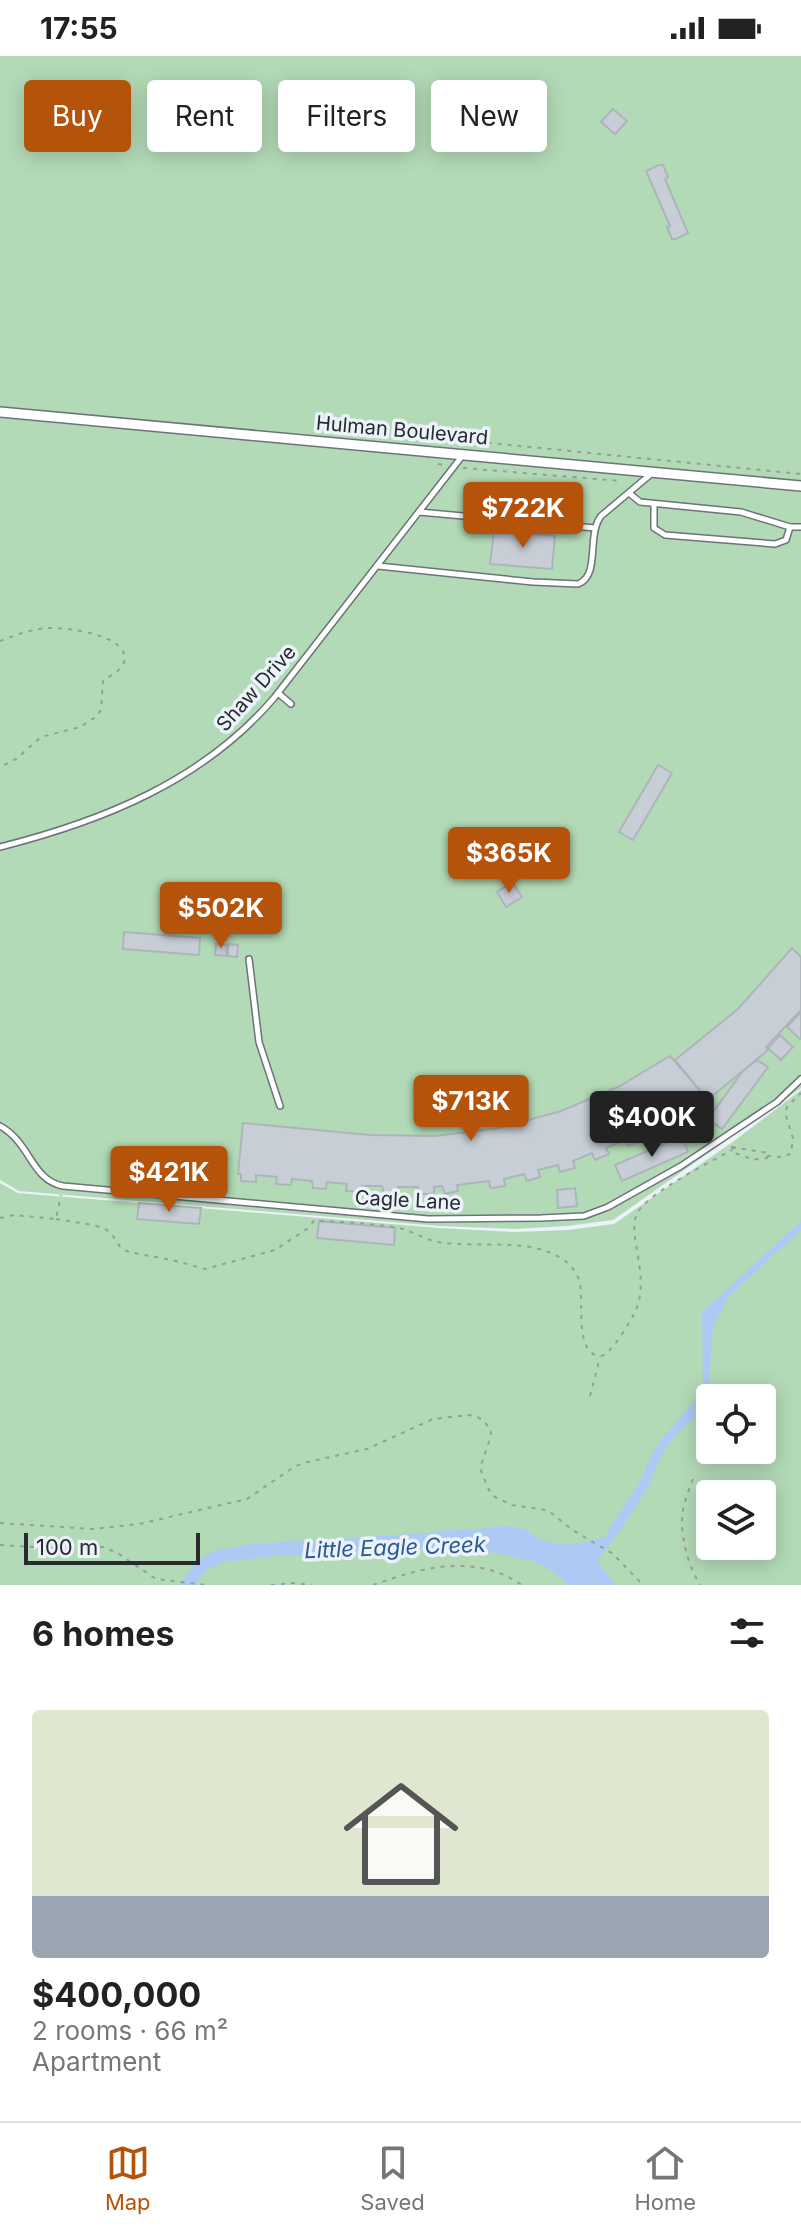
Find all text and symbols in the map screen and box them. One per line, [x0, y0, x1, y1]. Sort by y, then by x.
text: 17:55 [40, 10, 118, 46]
chip: Buy [24, 80, 131, 152]
chip: Rent [147, 80, 262, 152]
chip: Filters [278, 80, 415, 152]
chip: New [431, 80, 547, 152]
street label: Hulman Boulevard [315, 411, 489, 449]
pin: $722K [467, 482, 579, 550]
text: $722K [481, 492, 565, 523]
street label: Shaw Drive [211, 640, 301, 736]
pin: $365K [453, 827, 565, 895]
text: $365K [466, 837, 552, 868]
pin: $502K [165, 882, 277, 950]
text: $502K [178, 892, 264, 923]
pin: $713K [415, 1075, 527, 1143]
text: $713K [432, 1085, 510, 1116]
pin: $400K [596, 1091, 708, 1159]
text: $400K [608, 1101, 696, 1132]
pin: $421K [113, 1146, 225, 1214]
text: $421K [129, 1156, 209, 1187]
street label: Cagle Lane [354, 1185, 462, 1215]
map controls [696, 1384, 776, 1560]
button: locate [696, 1384, 776, 1464]
button: layers [696, 1480, 776, 1560]
scale bar [24, 1529, 200, 1565]
water label: Little Eagle Creek [304, 1531, 487, 1563]
text: 100 m [36, 1534, 98, 1560]
icon: filters [725, 1611, 769, 1655]
text: 6 homes [32, 1613, 174, 1654]
icon: home [329, 1762, 473, 1906]
text: $400,000 [32, 1974, 201, 2015]
text: 2 rooms · 66 m² [32, 2015, 228, 2046]
text: Apartment [32, 2046, 161, 2077]
tab: Map [105, 2141, 151, 2215]
tab: Saved [360, 2141, 425, 2215]
tab: Home [634, 2141, 696, 2215]

